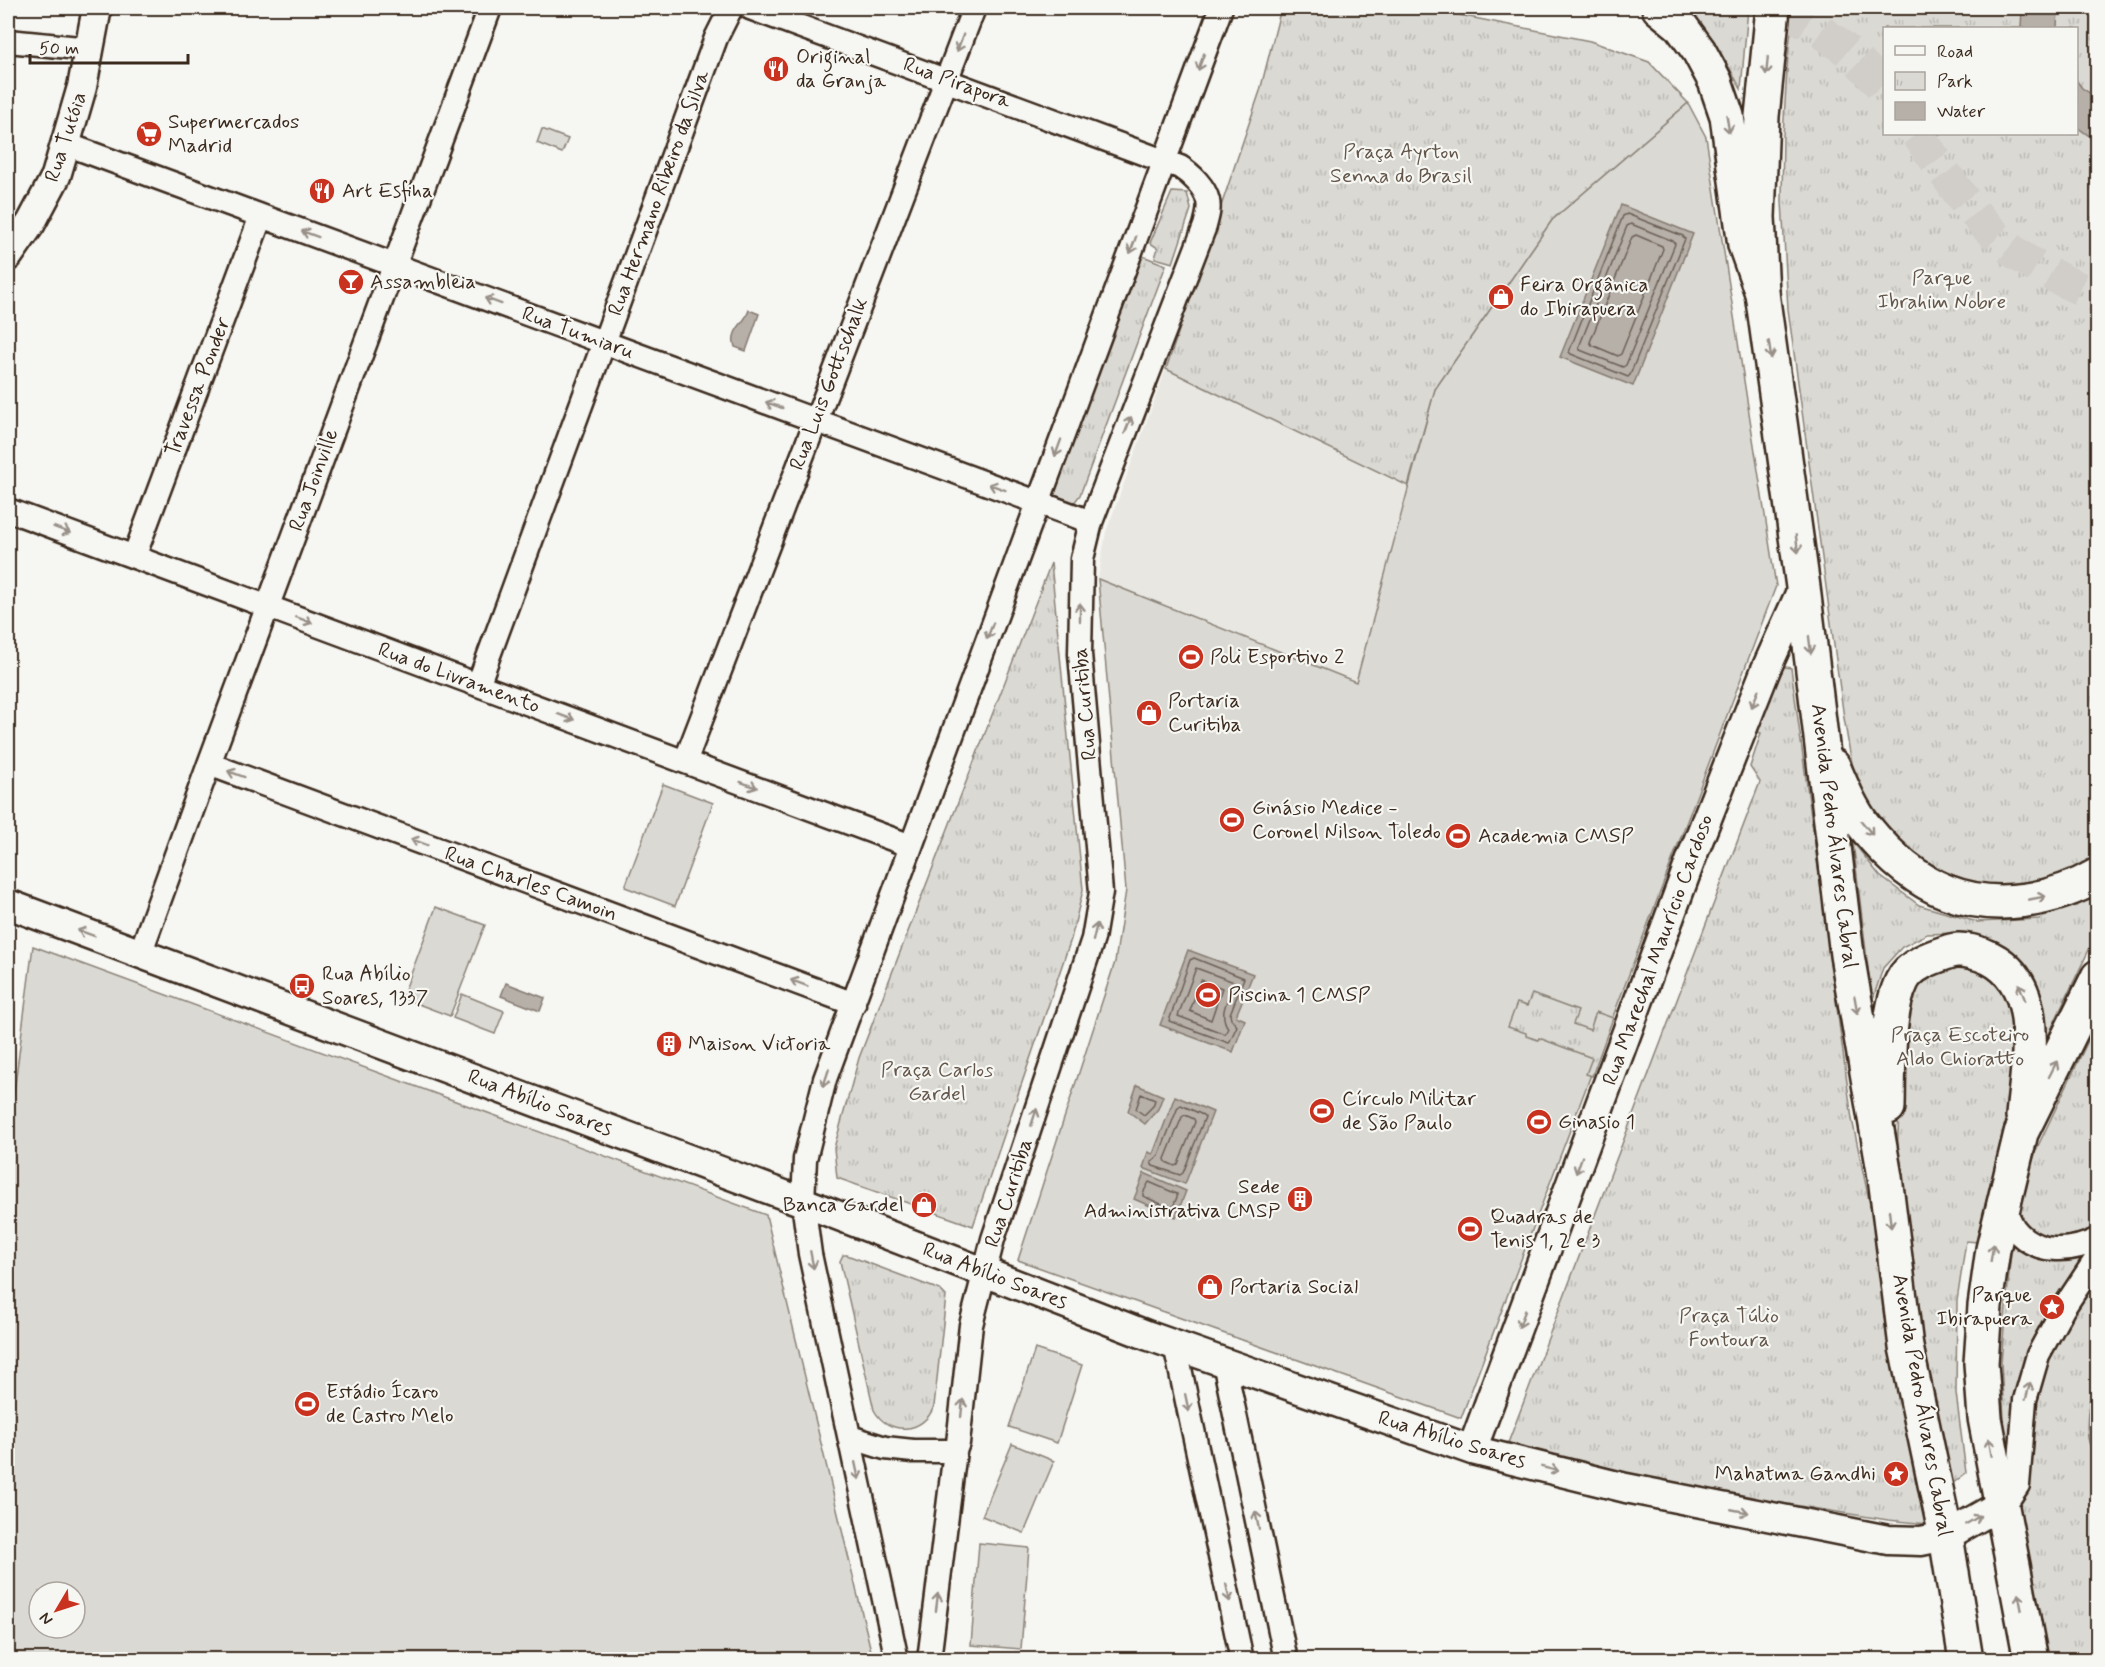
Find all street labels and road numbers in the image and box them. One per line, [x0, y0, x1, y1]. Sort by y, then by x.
street label: Rua Pirapora [899, 51, 1015, 116]
street label: Rua Hermano Ribeiro da Silva [601, 66, 717, 320]
street label: Rua Tutóia [38, 88, 94, 186]
street label: Rua Luis Gottschalk [783, 293, 875, 474]
street label: Rua Tumiaru [518, 300, 638, 366]
street label: Travessa Ponder [159, 313, 238, 461]
street label: Rua Joinville [282, 425, 346, 535]
street label: Rua do Livramento [374, 636, 544, 720]
street label: Rua Curitiba [1066, 647, 1104, 761]
street label: Avenida Pedro Álvares Cabral [1804, 702, 1864, 970]
street label: Rua Marechal Maurício Cardoso [1596, 811, 1720, 1089]
street label: Rua Charles Camoin [441, 840, 621, 928]
street label: Rua Abílio Soares [464, 1063, 616, 1143]
street label: Rua Curitiba [978, 1135, 1040, 1251]
street label: Rua Abílio Soares [919, 1236, 1071, 1316]
street label: Avenida Pedro Álvares Cabral [1885, 1271, 1959, 1539]
street label: Rua Abílio Soares [1375, 1404, 1529, 1476]

